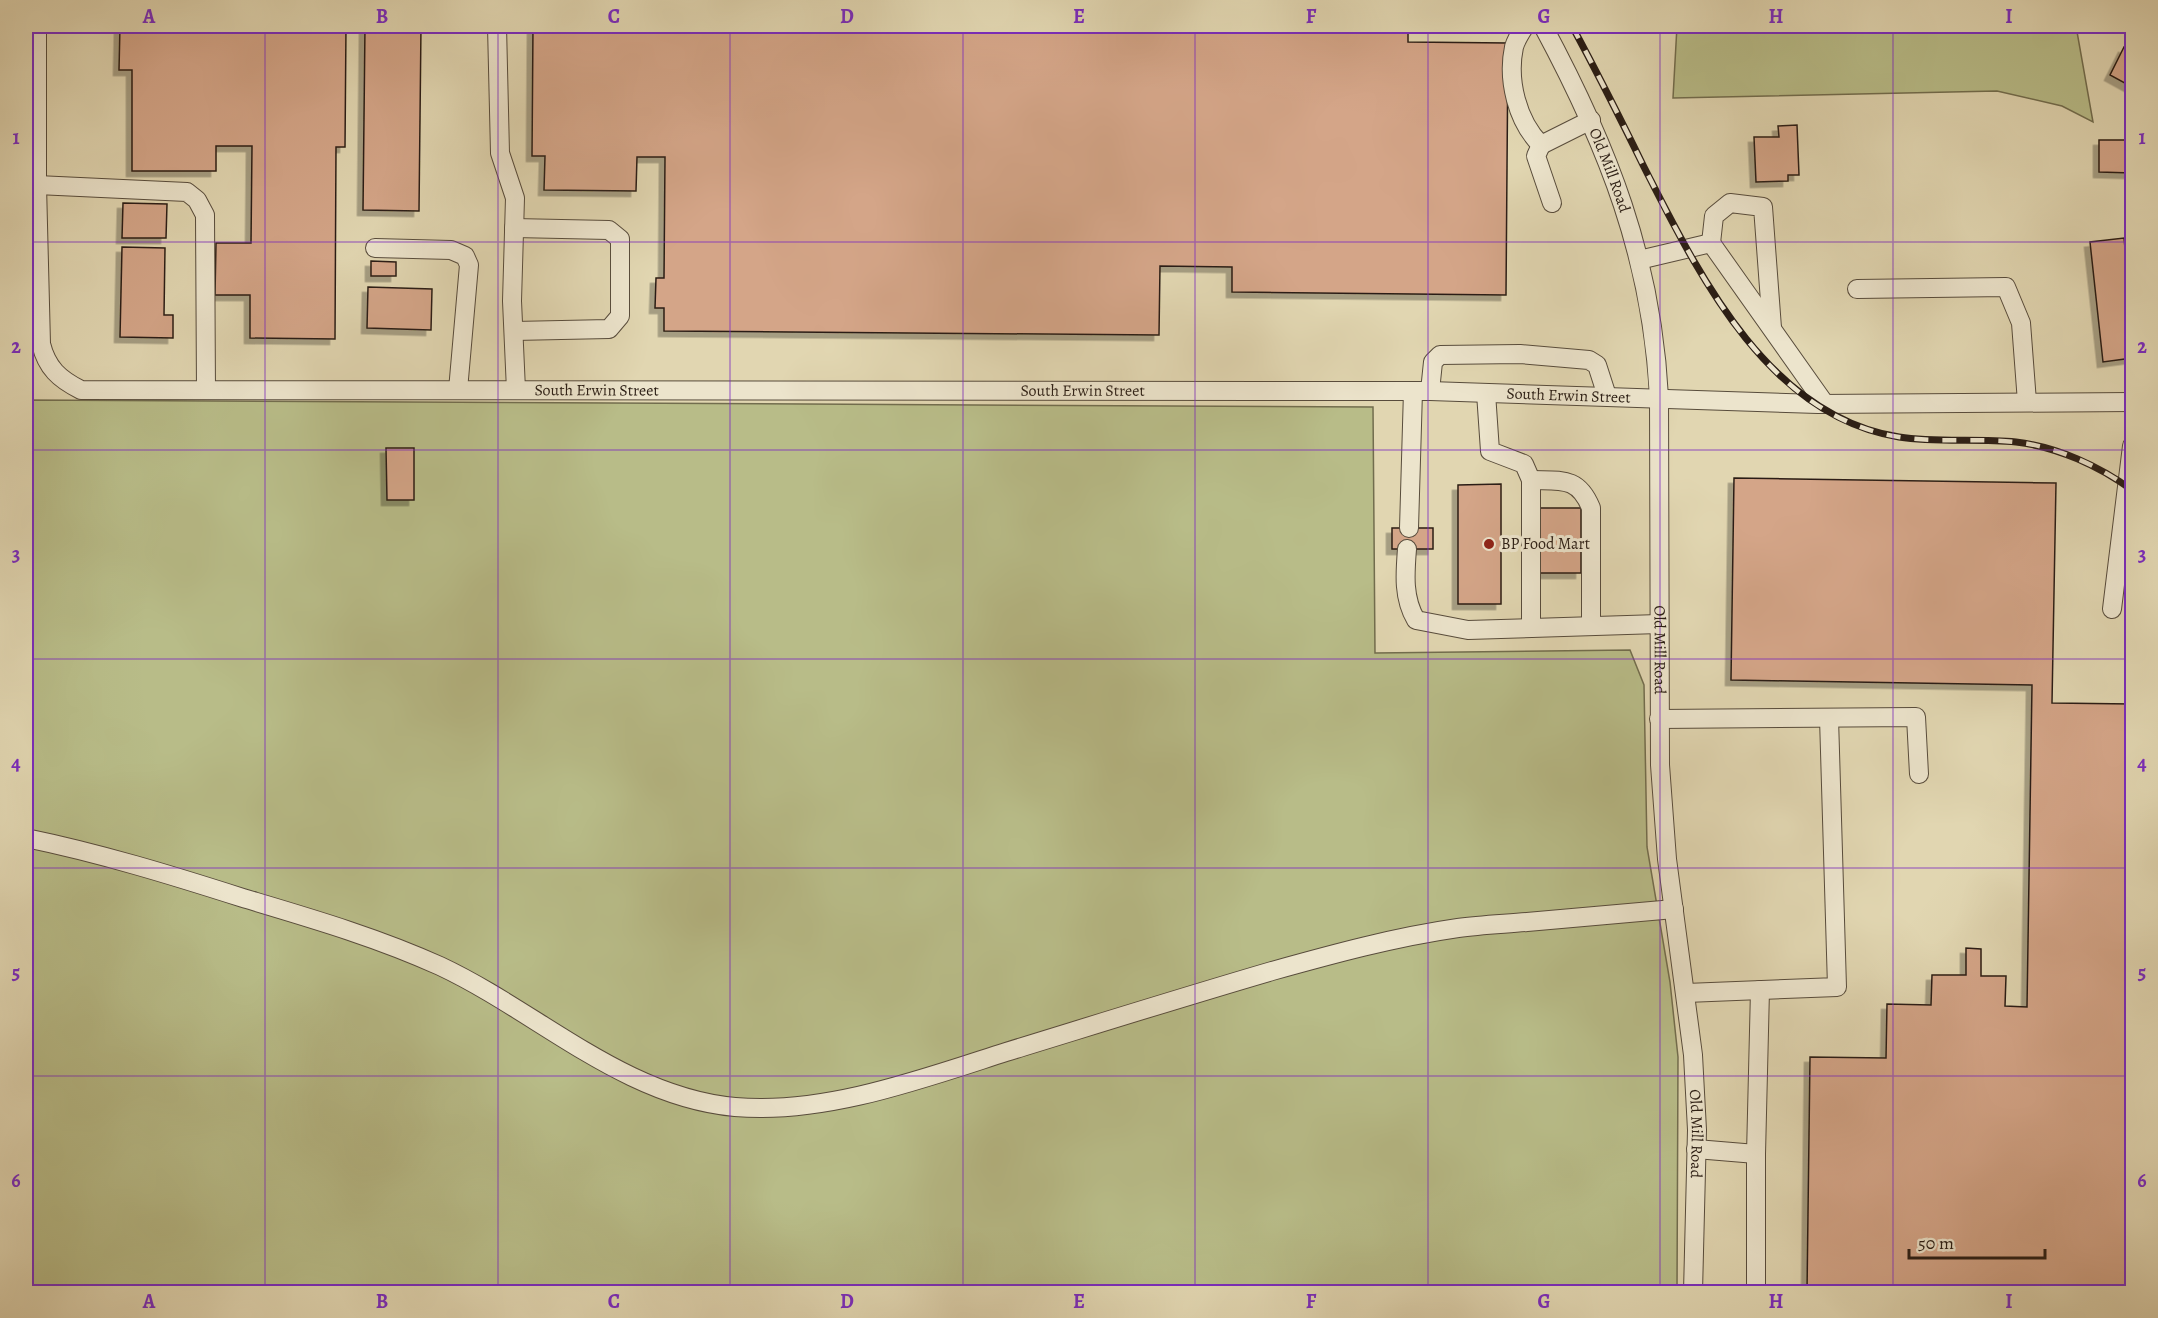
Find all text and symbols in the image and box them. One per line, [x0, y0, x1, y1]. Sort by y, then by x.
text: A [142, 3, 156, 30]
text: B [376, 3, 388, 30]
text: C [608, 3, 620, 30]
text: D [840, 3, 854, 30]
text: E [1073, 3, 1085, 30]
text: F [1306, 3, 1317, 30]
text: G [1537, 3, 1551, 30]
text: H [1769, 3, 1784, 30]
text: I [2005, 3, 2013, 30]
text: 1 [12, 124, 20, 151]
text: 1 [2138, 124, 2146, 151]
street label: Old Mill Road [1583, 125, 1636, 216]
text: 2 [11, 333, 21, 360]
text: 2 [2137, 333, 2147, 360]
street label: South Erwin Street [534, 379, 659, 401]
street label: South Erwin Street [1020, 380, 1145, 402]
street label: South Erwin Street [1506, 383, 1631, 409]
place label: BP Food Mart [1501, 533, 1590, 555]
marker: BP Food Mart [1482, 537, 1496, 551]
text: 3 [12, 541, 20, 568]
text: 3 [2138, 541, 2146, 568]
street label: Old Mill Road [1649, 605, 1671, 695]
text: 4 [11, 750, 21, 777]
text: 4 [2137, 750, 2147, 777]
text: 5 [12, 959, 20, 986]
text: 5 [2138, 959, 2146, 986]
street label: Old Mill Road [1684, 1089, 1708, 1179]
text: 6 [11, 1167, 21, 1194]
text: 6 [2137, 1167, 2147, 1194]
scale bar [1909, 1222, 2046, 1260]
text: 50 m [1918, 1231, 1954, 1255]
text: A [142, 1288, 156, 1315]
text: B [376, 1288, 388, 1315]
text: C [608, 1288, 620, 1315]
text: D [840, 1288, 854, 1315]
text: E [1073, 1288, 1085, 1315]
text: F [1306, 1288, 1317, 1315]
text: G [1537, 1288, 1551, 1315]
text: H [1769, 1288, 1784, 1315]
text: I [2005, 1288, 2013, 1315]

